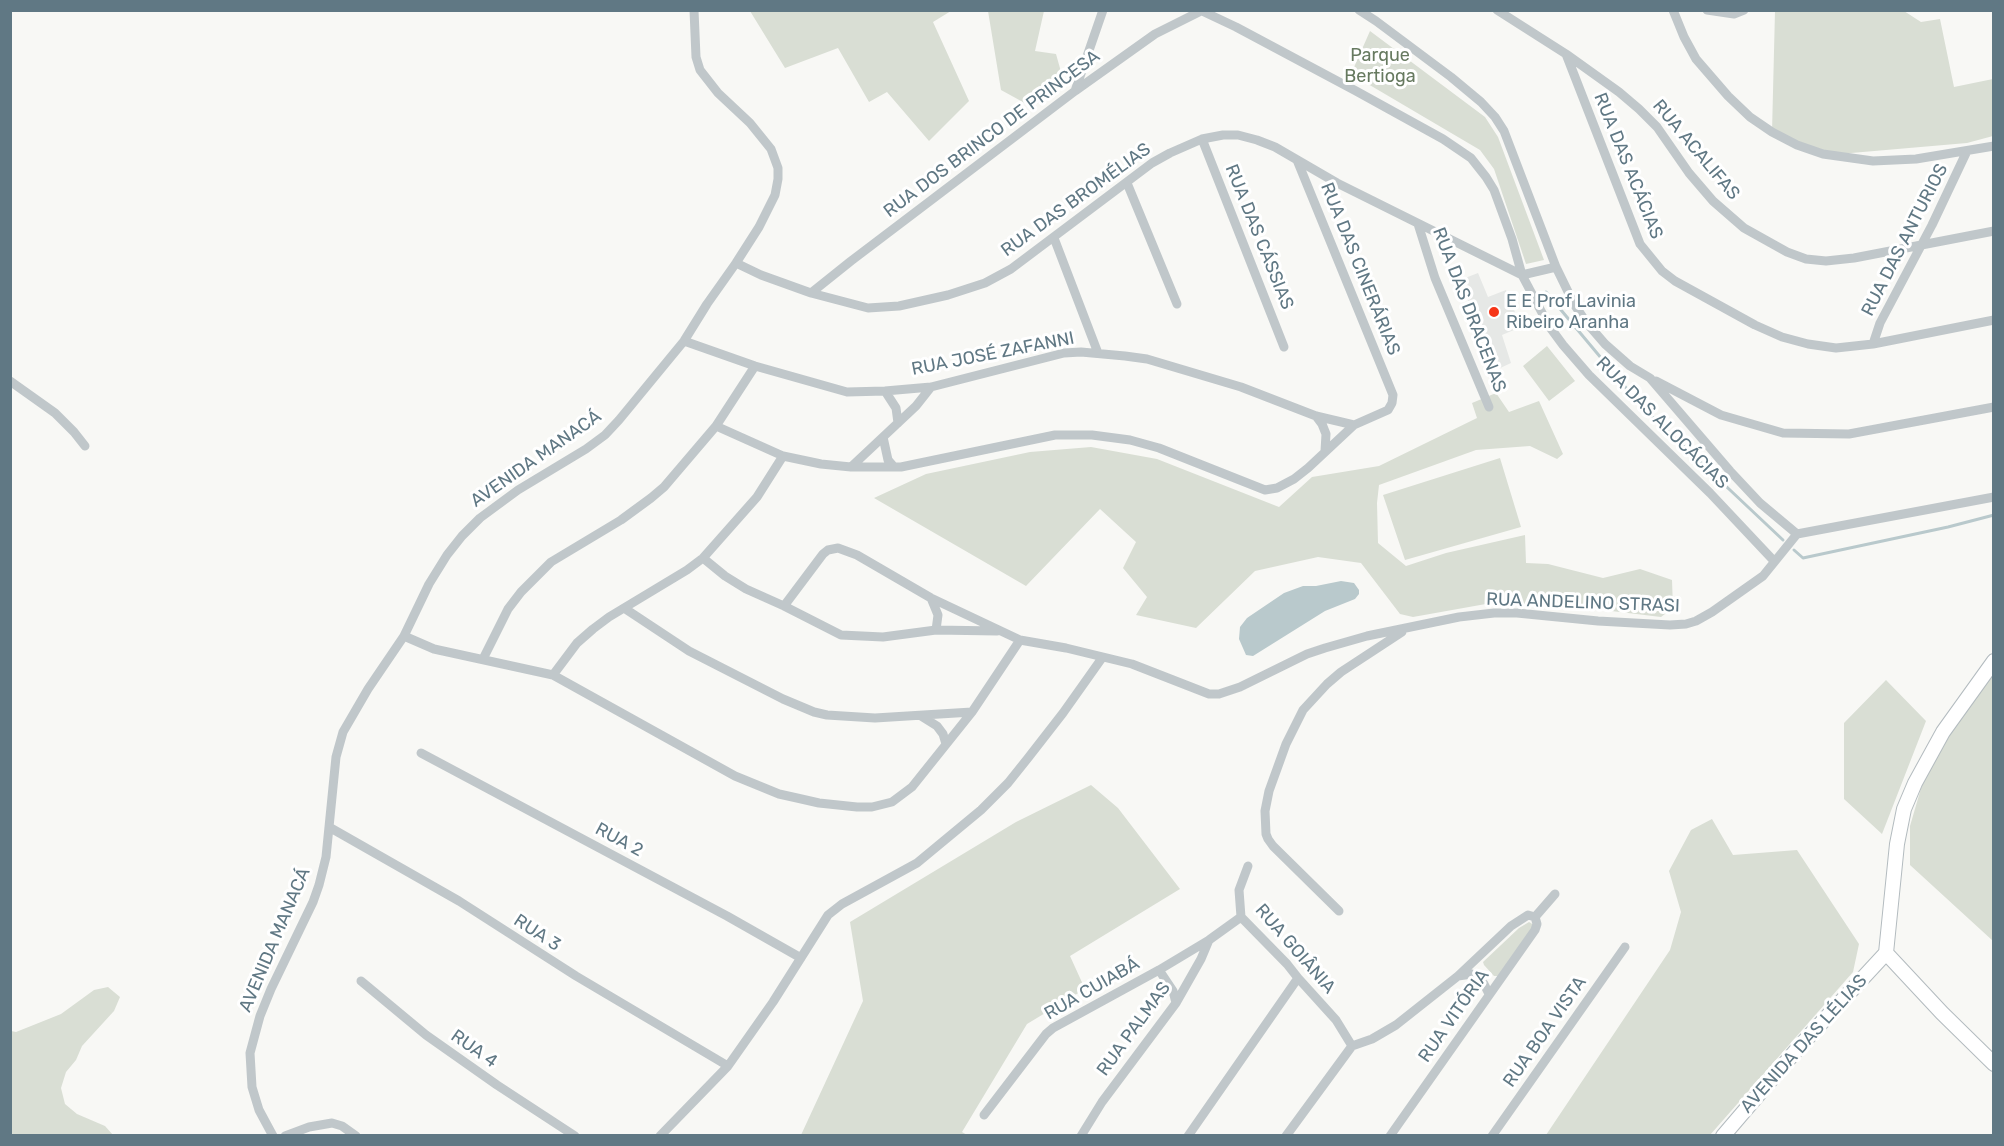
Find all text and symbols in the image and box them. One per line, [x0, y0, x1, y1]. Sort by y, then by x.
park label: Parque Bertioga [1344, 45, 1416, 88]
street label: RUA DOS BRINCO DE PRINCESA [880, 46, 1104, 222]
street label: RUA DAS ACÁCIAS [1589, 90, 1667, 242]
street label: RUA ACALIFAS [1648, 95, 1744, 205]
street label: RUA DAS BROMÉLIAS [997, 138, 1155, 262]
street label: RUA DAS ANTURIOS [1857, 160, 1953, 320]
street label: RUA DAS CÁSSIAS [1220, 161, 1298, 313]
street label: RUA DAS CINERÁRIAS [1315, 180, 1405, 358]
street label: RUA DAS DRACENAS [1428, 225, 1510, 395]
place label: E E Prof Lavinia Ribeiro Aranha [1506, 291, 1636, 334]
marker: E E Prof Lavinia Ribeiro Aranha [1487, 305, 1501, 319]
street label: RUA JOSÉ ZAFANNI [910, 328, 1076, 380]
street label: RUA DAS ALOCÁCIAS [1591, 352, 1733, 494]
street label: AVENIDA MANACÁ [466, 406, 606, 512]
street label: RUA ANDELINO STRASI [1486, 589, 1680, 617]
street label: RUA 2 [591, 818, 647, 862]
street label: AVENIDA MANACÁ [235, 865, 315, 1015]
street label: RUA GOIÂNIA [1250, 900, 1340, 998]
street label: RUA 3 [510, 910, 564, 956]
street label: RUA CUIABÁ [1041, 953, 1143, 1025]
street label: RUA VITÓRIA [1414, 965, 1494, 1067]
street label: AVENIDA DAS LÉLIAS [1736, 970, 1872, 1118]
street label: RUA BOA VISTA [1499, 973, 1591, 1091]
street label: RUA PALMAS [1093, 978, 1175, 1080]
street label: RUA 4 [447, 1025, 501, 1073]

